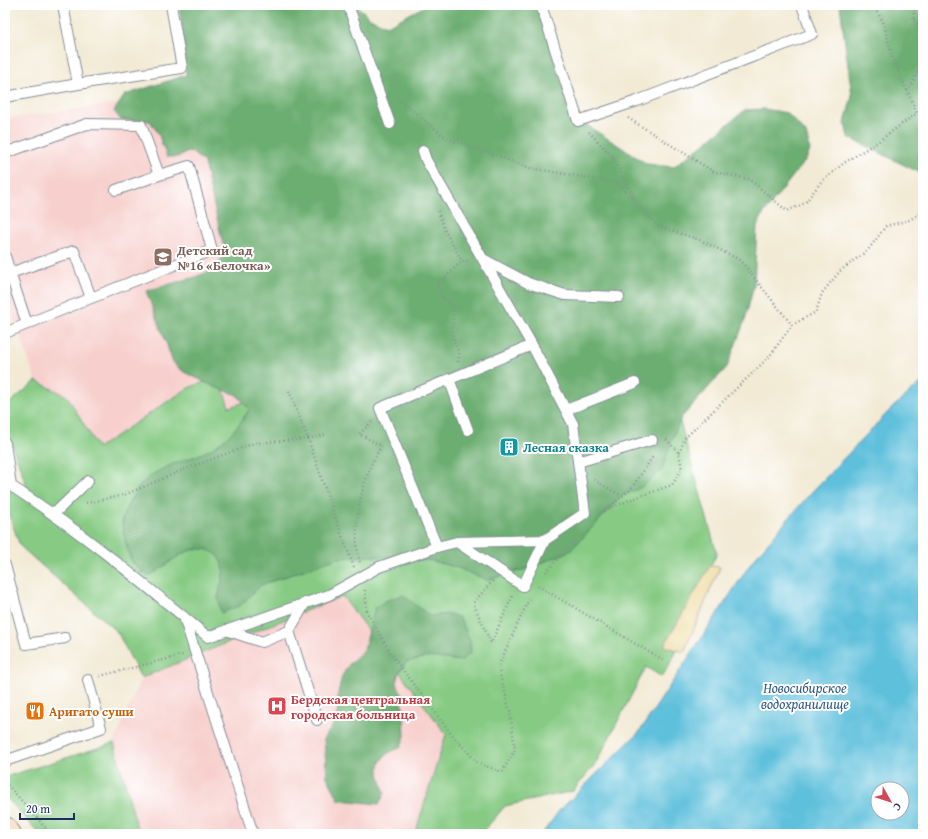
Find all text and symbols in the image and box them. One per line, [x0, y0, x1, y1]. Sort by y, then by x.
place label: Детский сад №16 «Белочка» [176, 241, 271, 275]
school or university icon: Детский сад №16 «Белочка» [152, 246, 174, 268]
building icon: Лесная сказка [498, 436, 520, 458]
place label: Лесная сказка [523, 438, 609, 457]
water label: Новосибирское водохранилище [761, 678, 849, 714]
place label: Бердская центральная городская больница [291, 690, 430, 724]
hospital icon: Бердская центральная городская больница [266, 695, 288, 717]
restaurant icon: Аригато суши [24, 700, 46, 722]
place label: Аригато суши [49, 702, 134, 721]
north arrow [870, 781, 910, 821]
scale bar [20, 795, 74, 821]
text: 20 m [26, 800, 50, 817]
text: С [890, 800, 906, 815]

